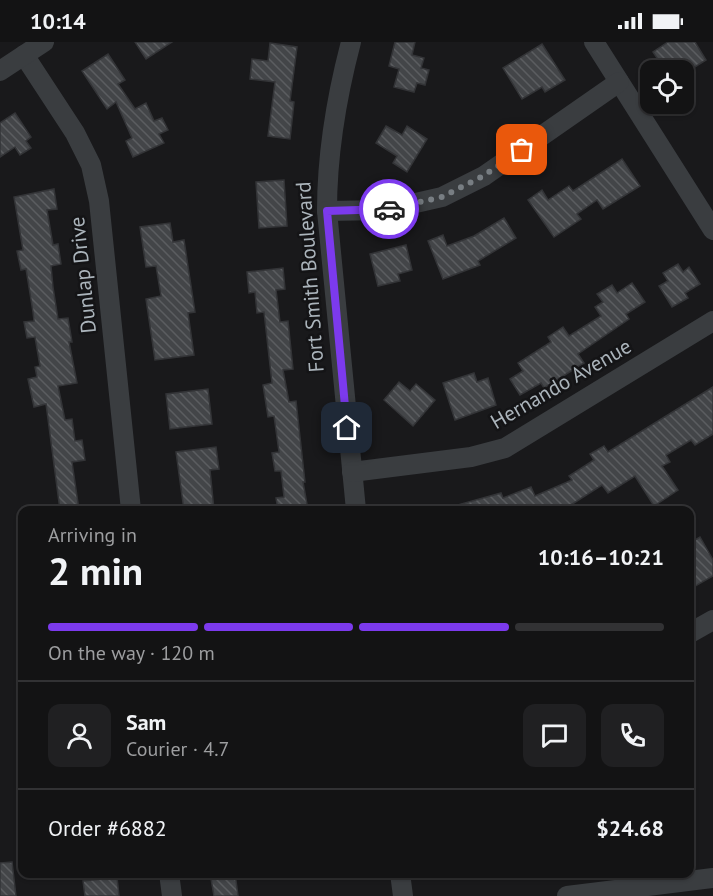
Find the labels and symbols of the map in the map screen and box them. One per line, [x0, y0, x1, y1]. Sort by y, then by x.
pin [496, 124, 547, 175]
courier [359, 179, 419, 239]
street label: Fort Smith Boulevard [289, 181, 330, 373]
street label: Dunlap Drive [63, 215, 102, 335]
street label: Hernando Avenue [485, 332, 636, 435]
pin [321, 402, 372, 453]

